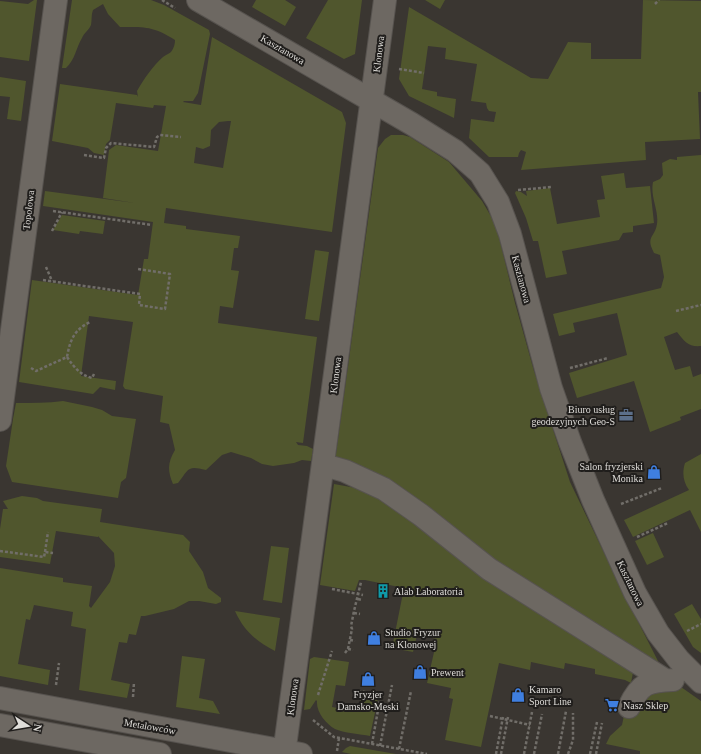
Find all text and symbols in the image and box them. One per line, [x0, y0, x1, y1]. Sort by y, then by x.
street label: Kasztanowa [259, 32, 307, 67]
street label: Klonowa [371, 35, 386, 73]
street label: Topolowa [21, 189, 36, 231]
street label: Kasztanowa [510, 254, 533, 305]
street label: Klonowa [328, 356, 343, 394]
place label: Biuro usług geodezyjnych Geo-S [531, 404, 615, 427]
office icon: Biuro usług geodezyjnych Geo-S [618, 407, 634, 423]
place label: Salon fryzjerski Monika [579, 461, 644, 484]
shop icon: Salon fryzjerski Monika [646, 464, 662, 480]
street label: Kasztanowa [615, 559, 646, 608]
building icon: Alab Laboratoria [375, 583, 391, 599]
place label: Alab Laboratoria [394, 586, 463, 597]
place label: Studio Fryzur na Klonowej [385, 627, 441, 650]
shop icon: Studio Fryzur na Klonowej [366, 630, 382, 646]
shop icon: Prewent [412, 664, 428, 680]
place label: Prewent [431, 667, 464, 678]
shop icon: Fryzjer Damsko-Męski [360, 671, 376, 687]
street label: Klonowa [284, 678, 301, 716]
place label: Kamaro Sport Line [529, 684, 572, 707]
shop icon: Kamaro Sport Line [510, 687, 526, 703]
place label: Fryzjer Damsko-Męski [337, 689, 399, 712]
supermarket icon: Nasz Sklep [604, 697, 620, 713]
place label: Nasz Sklep [623, 700, 668, 711]
north arrow [8, 706, 48, 746]
street label: Metalowców [123, 717, 177, 737]
text: N [31, 723, 44, 733]

